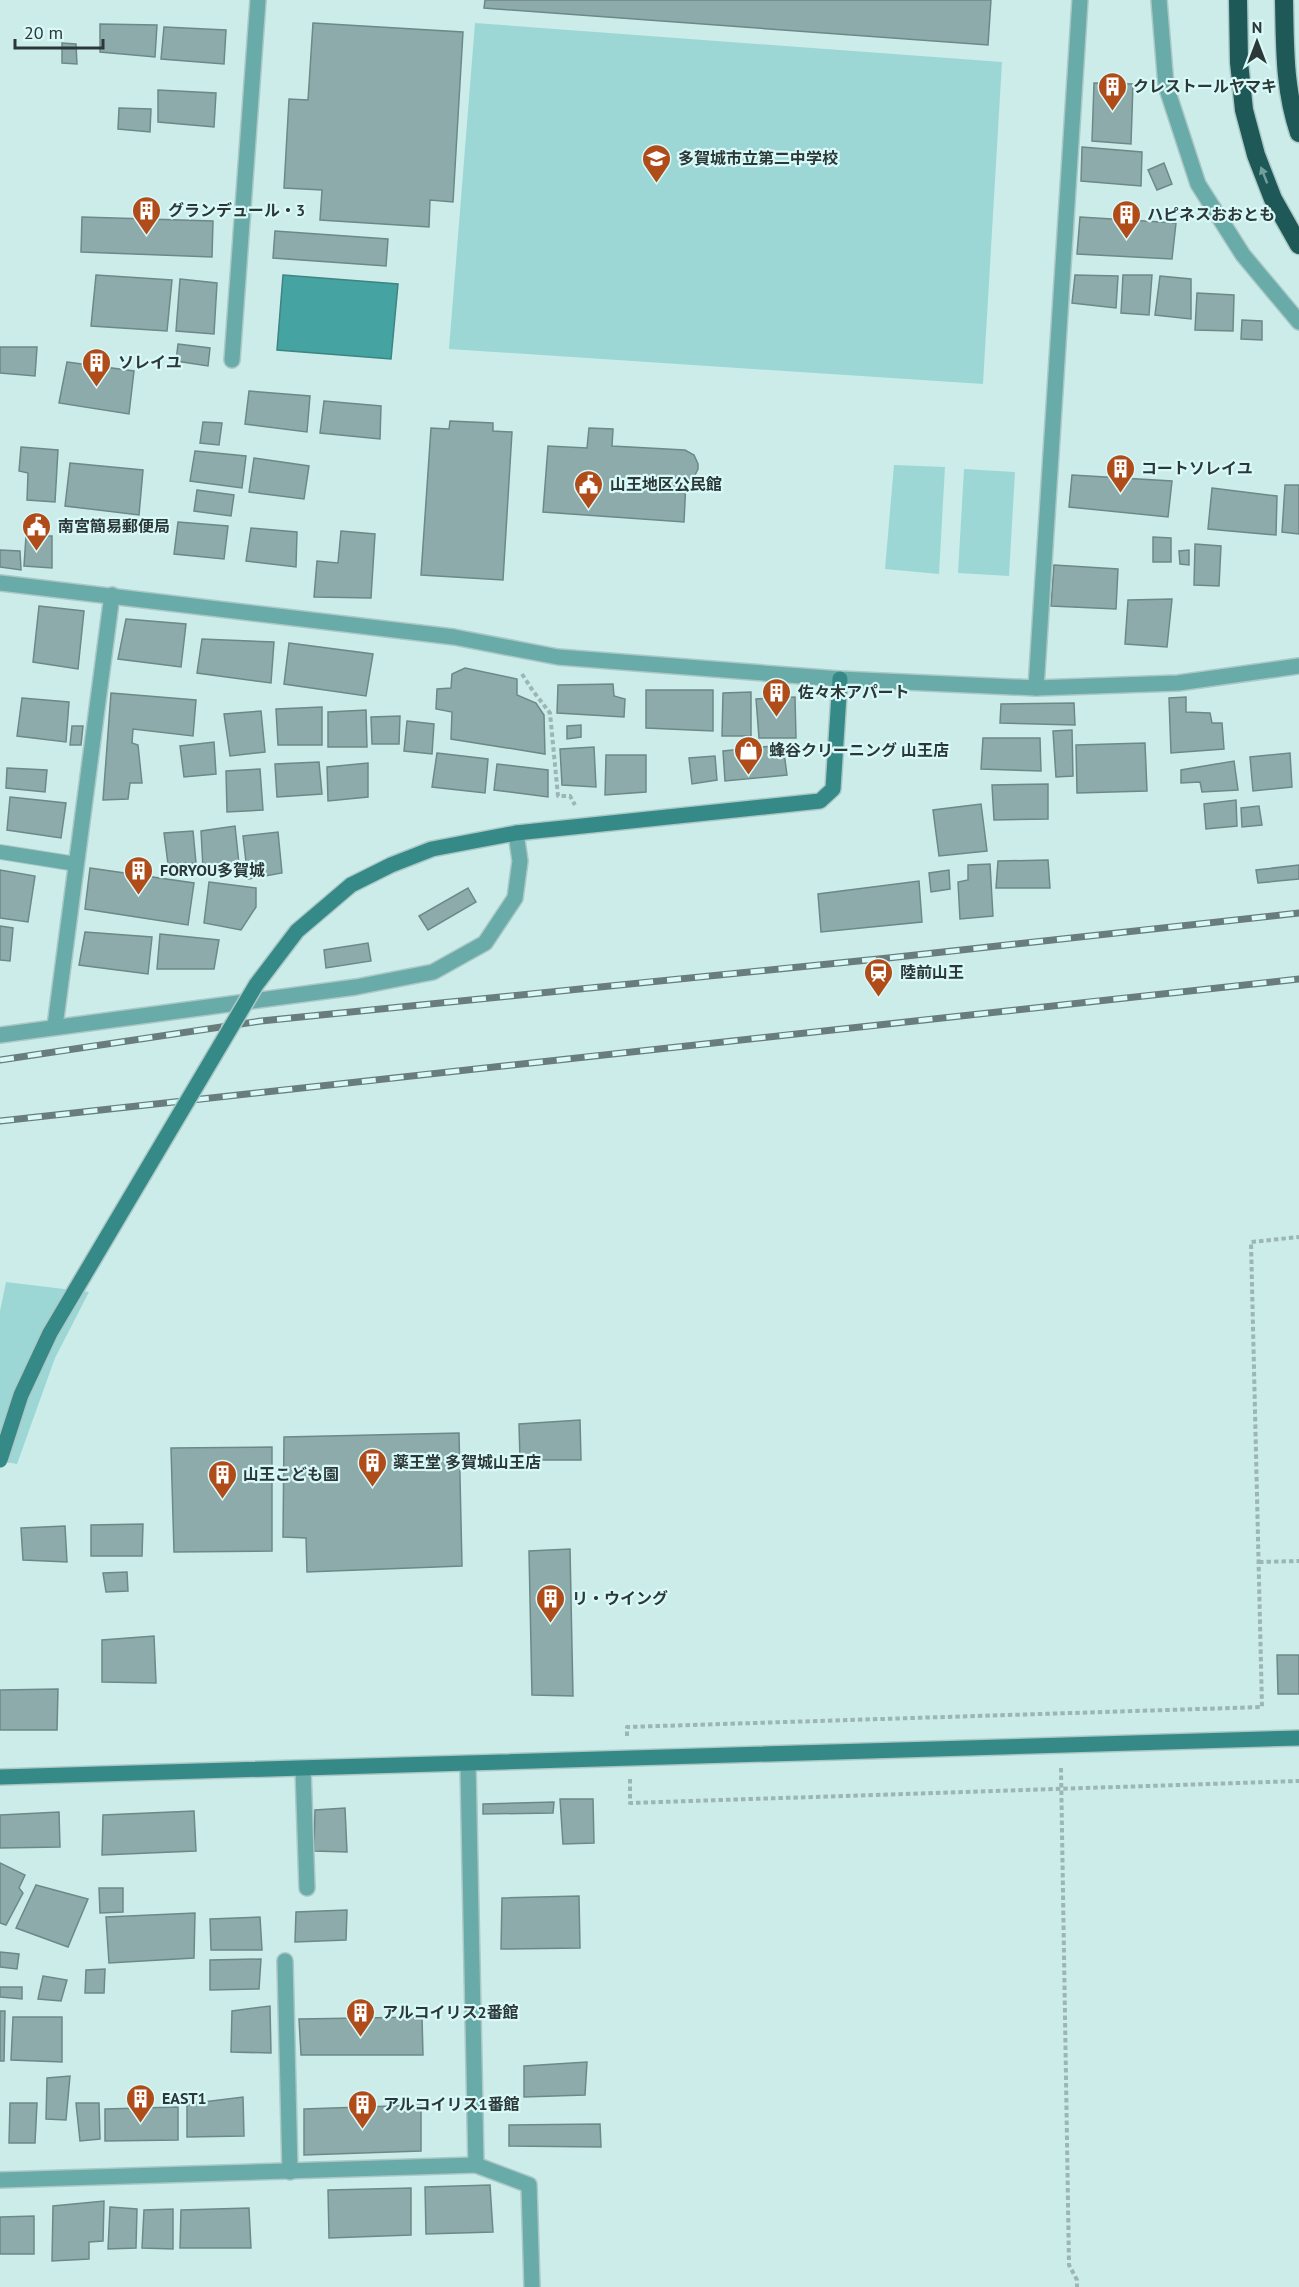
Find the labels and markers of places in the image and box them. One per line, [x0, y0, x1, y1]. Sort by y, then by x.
building icon: クレストールヤマキ [1096, 70, 1128, 112]
place label: クレストールヤマキ [1133, 76, 1277, 96]
school or university icon: 多賀城市立第二中学校 [641, 142, 673, 184]
place label: 多賀城市立第二中学校 [678, 148, 838, 168]
building icon: グランデュール・3 [131, 194, 163, 236]
building icon: ハピネスおおとも [1110, 198, 1142, 240]
place label: グランデュール・3 [168, 200, 305, 220]
place label: ハピネスおおとも [1147, 204, 1275, 224]
building icon: ソレイユ [81, 346, 113, 388]
place label: ソレイユ [118, 352, 182, 372]
building icon: コートソレイユ [1104, 452, 1136, 494]
place label: コートソレイユ [1141, 458, 1253, 478]
public building icon: 山王地区公民館 [573, 468, 605, 510]
place label: 山王地区公民館 [610, 474, 722, 494]
public building icon: 南宮簡易郵便局 [21, 510, 53, 552]
place label: 南宮簡易郵便局 [58, 516, 170, 536]
building icon: 佐々木アパート [761, 676, 793, 718]
place label: 佐々木アパート [797, 682, 910, 702]
shop icon: 蜂谷クリーニング 山王店 [732, 734, 764, 776]
place label: 蜂谷クリーニング 山王店 [769, 740, 949, 760]
building icon: FORYOU多賀城 [123, 854, 155, 896]
place label: FORYOU多賀城 [160, 860, 265, 880]
station icon: 陸前山王 [863, 956, 895, 998]
place label: 陸前山王 [900, 962, 964, 982]
building icon: 薬王堂 多賀城山王店 [356, 1446, 388, 1488]
place label: 薬王堂 多賀城山王店 [393, 1452, 541, 1472]
building icon: 山王こども園 [206, 1458, 238, 1500]
place label: 山王こども園 [243, 1464, 339, 1484]
building icon: リ・ウイング [535, 1582, 567, 1624]
place label: リ・ウイング [572, 1588, 668, 1608]
building icon: アルコイリス2番館 [345, 1996, 377, 2038]
place label: アルコイリス2番館 [382, 2002, 519, 2022]
building icon: EAST1 [125, 2082, 157, 2124]
place label: EAST1 [162, 2088, 207, 2108]
building icon: アルコイリス1番館 [346, 2088, 378, 2130]
place label: アルコイリス1番館 [383, 2094, 520, 2114]

